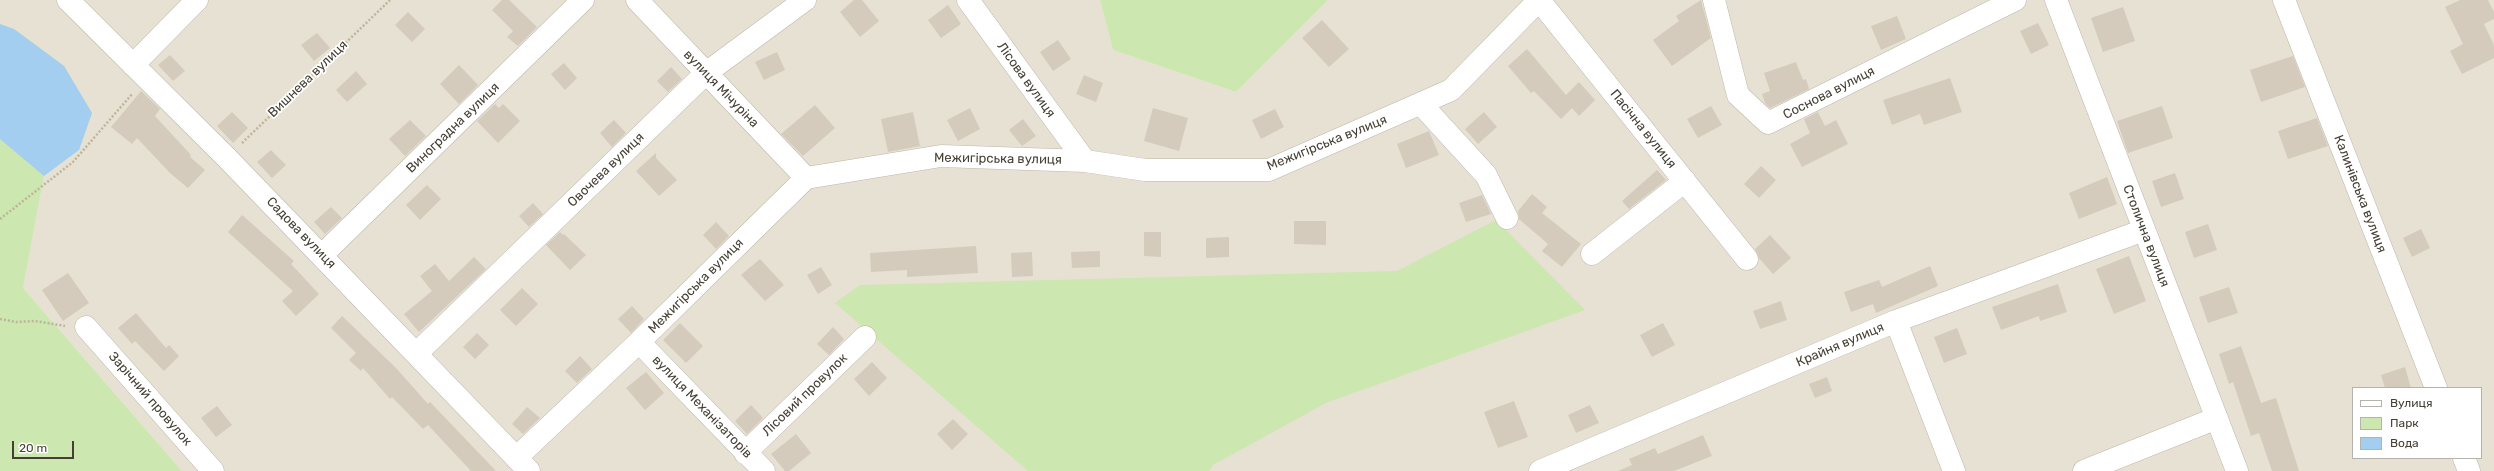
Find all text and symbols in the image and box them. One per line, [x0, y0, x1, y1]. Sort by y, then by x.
street label: Вишнева вулиця [265, 37, 351, 121]
street label: Лісова вулиця [993, 39, 1059, 121]
street label: вулиця Мічуріна [680, 47, 762, 131]
street label: Соснова вулиця [1780, 63, 1878, 123]
street label: Виноградна вулиця [403, 80, 503, 176]
street label: Пасічна вулиця [1606, 86, 1680, 172]
street label: Межигірська вулиця [1265, 112, 1389, 174]
street label: Овочева вулиця [565, 130, 647, 210]
street label: Калинівська вулиця [2330, 133, 2390, 255]
street label: Межигірська вулиця [934, 150, 1062, 168]
street label: Столична вулиця [2119, 183, 2173, 289]
street label: Садова вулиця [263, 194, 339, 272]
street label: Межигірська вулиця [645, 235, 747, 337]
street label: Крайня вулиця [1794, 319, 1886, 371]
street label: Зарічний провулок [105, 349, 195, 449]
street label: Лісовий провулок [759, 350, 851, 440]
street label: вулиця Механізаторів [649, 352, 755, 462]
legend [2352, 387, 2482, 459]
text: Вулиця [2390, 396, 2432, 410]
text: Парк [2390, 416, 2419, 430]
scale bar [14, 433, 76, 459]
text: Вода [2390, 436, 2419, 450]
text: 20 m [19, 441, 47, 455]

